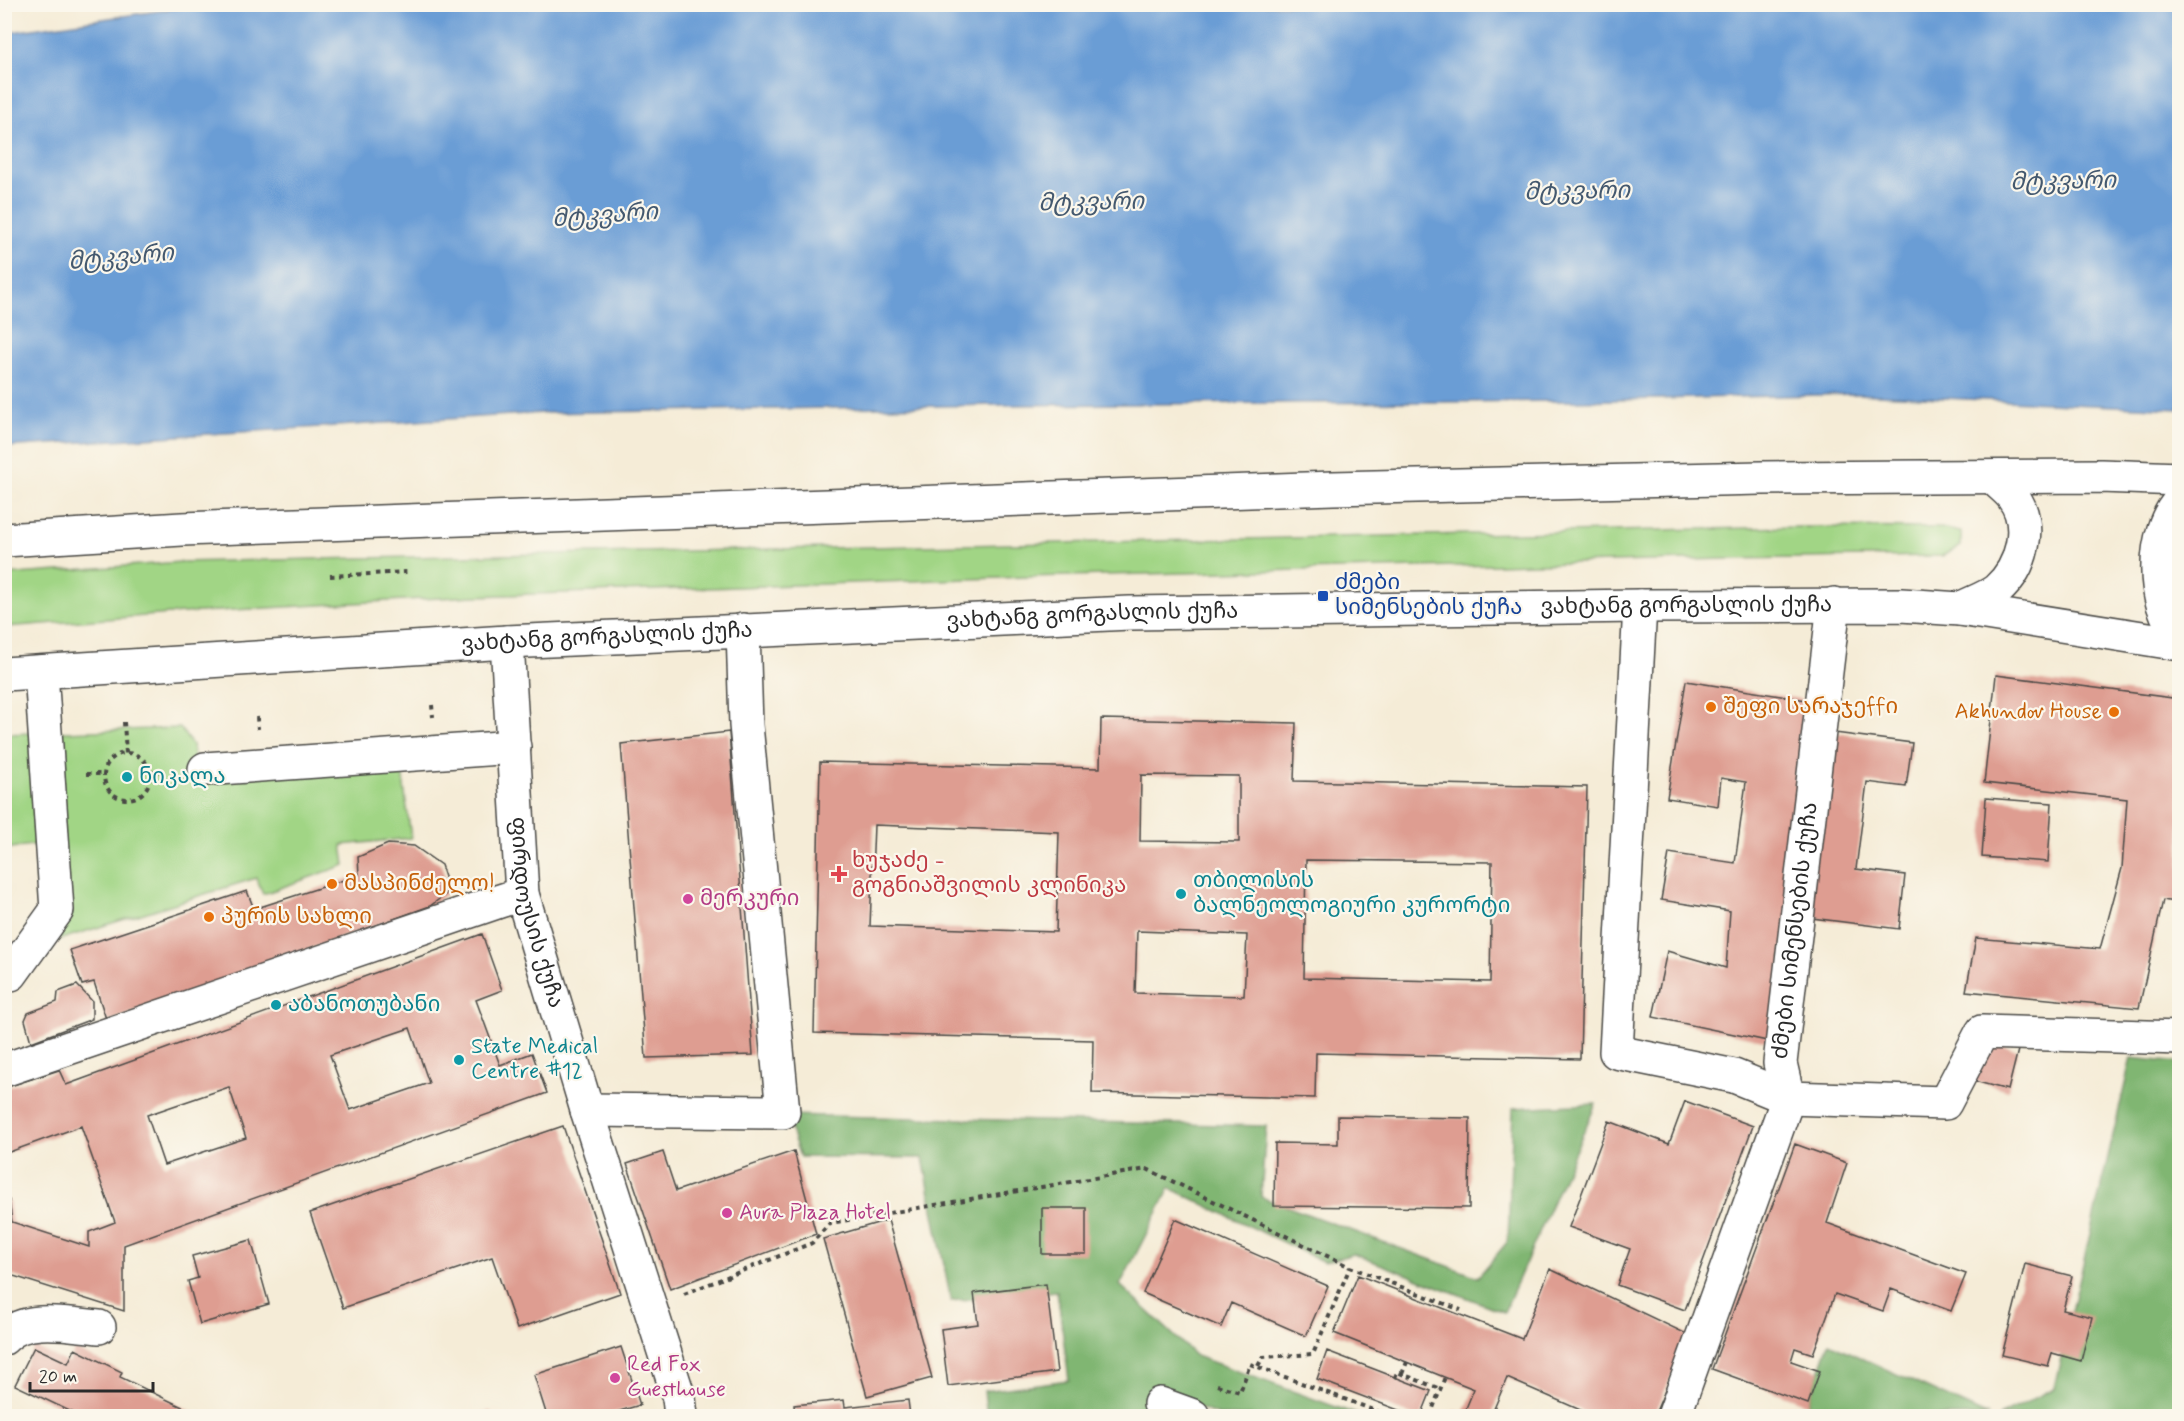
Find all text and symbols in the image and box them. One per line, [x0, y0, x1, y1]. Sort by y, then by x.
water label: მტკვარი [2010, 166, 2117, 198]
water label: მტკვარი [1524, 176, 1631, 208]
water label: მტკვარი [1038, 187, 1145, 219]
water label: მტკვარი [551, 197, 660, 235]
water label: მტკვარი [67, 238, 176, 278]
place label: ძმები სიმენსების ქუჩა [1335, 569, 1522, 622]
marker: ძმები სიმენსების ქუჩა [1316, 589, 1330, 603]
street label: ვახტანგ გორგასლის ქუჩა [1540, 591, 1832, 621]
street label: ვახტანგ გორგასლის ქუჩა [946, 598, 1238, 636]
street label: ვახტანგ გორგასლის ქუჩა [460, 617, 753, 659]
place label: შეფი სარაჯეffი [1723, 693, 1898, 721]
place label: Akhundov House [1954, 698, 2102, 726]
marker: შეფი სარაჯეffი [1704, 700, 1718, 714]
marker: Akhundov House [2107, 705, 2121, 719]
place label: ნიკალა [139, 763, 226, 791]
marker: ნიკალა [120, 770, 134, 784]
street label: ძმები სიმენსების ქუჩა [1767, 801, 1825, 1061]
street label: ფირდოუსის ქუჩა [503, 816, 570, 1011]
place label: ხუჯაძე - გოგნიაშვილის კლინიკა [852, 847, 1126, 900]
marker: ხუჯაძე - გოგნიაშვილის კლინიკა [830, 865, 848, 883]
place label: თბილისის ბალნეოლოგიური კურორტი [1193, 867, 1510, 920]
place label: მასპინძელო! [344, 870, 495, 898]
marker: მასპინძელო! [325, 877, 339, 891]
place label: მერკური [700, 885, 799, 913]
marker: თბილისის ბალნეოლოგიური კურორტი [1174, 887, 1188, 901]
marker: მერკური [681, 892, 695, 906]
place label: პურის სახლი [221, 903, 372, 931]
marker: პურის სახლი [202, 910, 216, 924]
place label: აბანოთუბანი [288, 991, 440, 1019]
marker: აბანოთუბანი [269, 998, 283, 1012]
place label: State Medical Centre #12 [471, 1033, 598, 1086]
marker: State Medical Centre #12 [452, 1053, 466, 1067]
place label: Aura Plaza Hotel [739, 1199, 891, 1227]
marker: Aura Plaza Hotel [720, 1206, 734, 1220]
place label: Red Fox Guesthouse [627, 1351, 726, 1404]
scale bar [30, 1355, 153, 1393]
text: 20 m [39, 1365, 77, 1389]
marker: Red Fox Guesthouse [608, 1371, 622, 1385]

